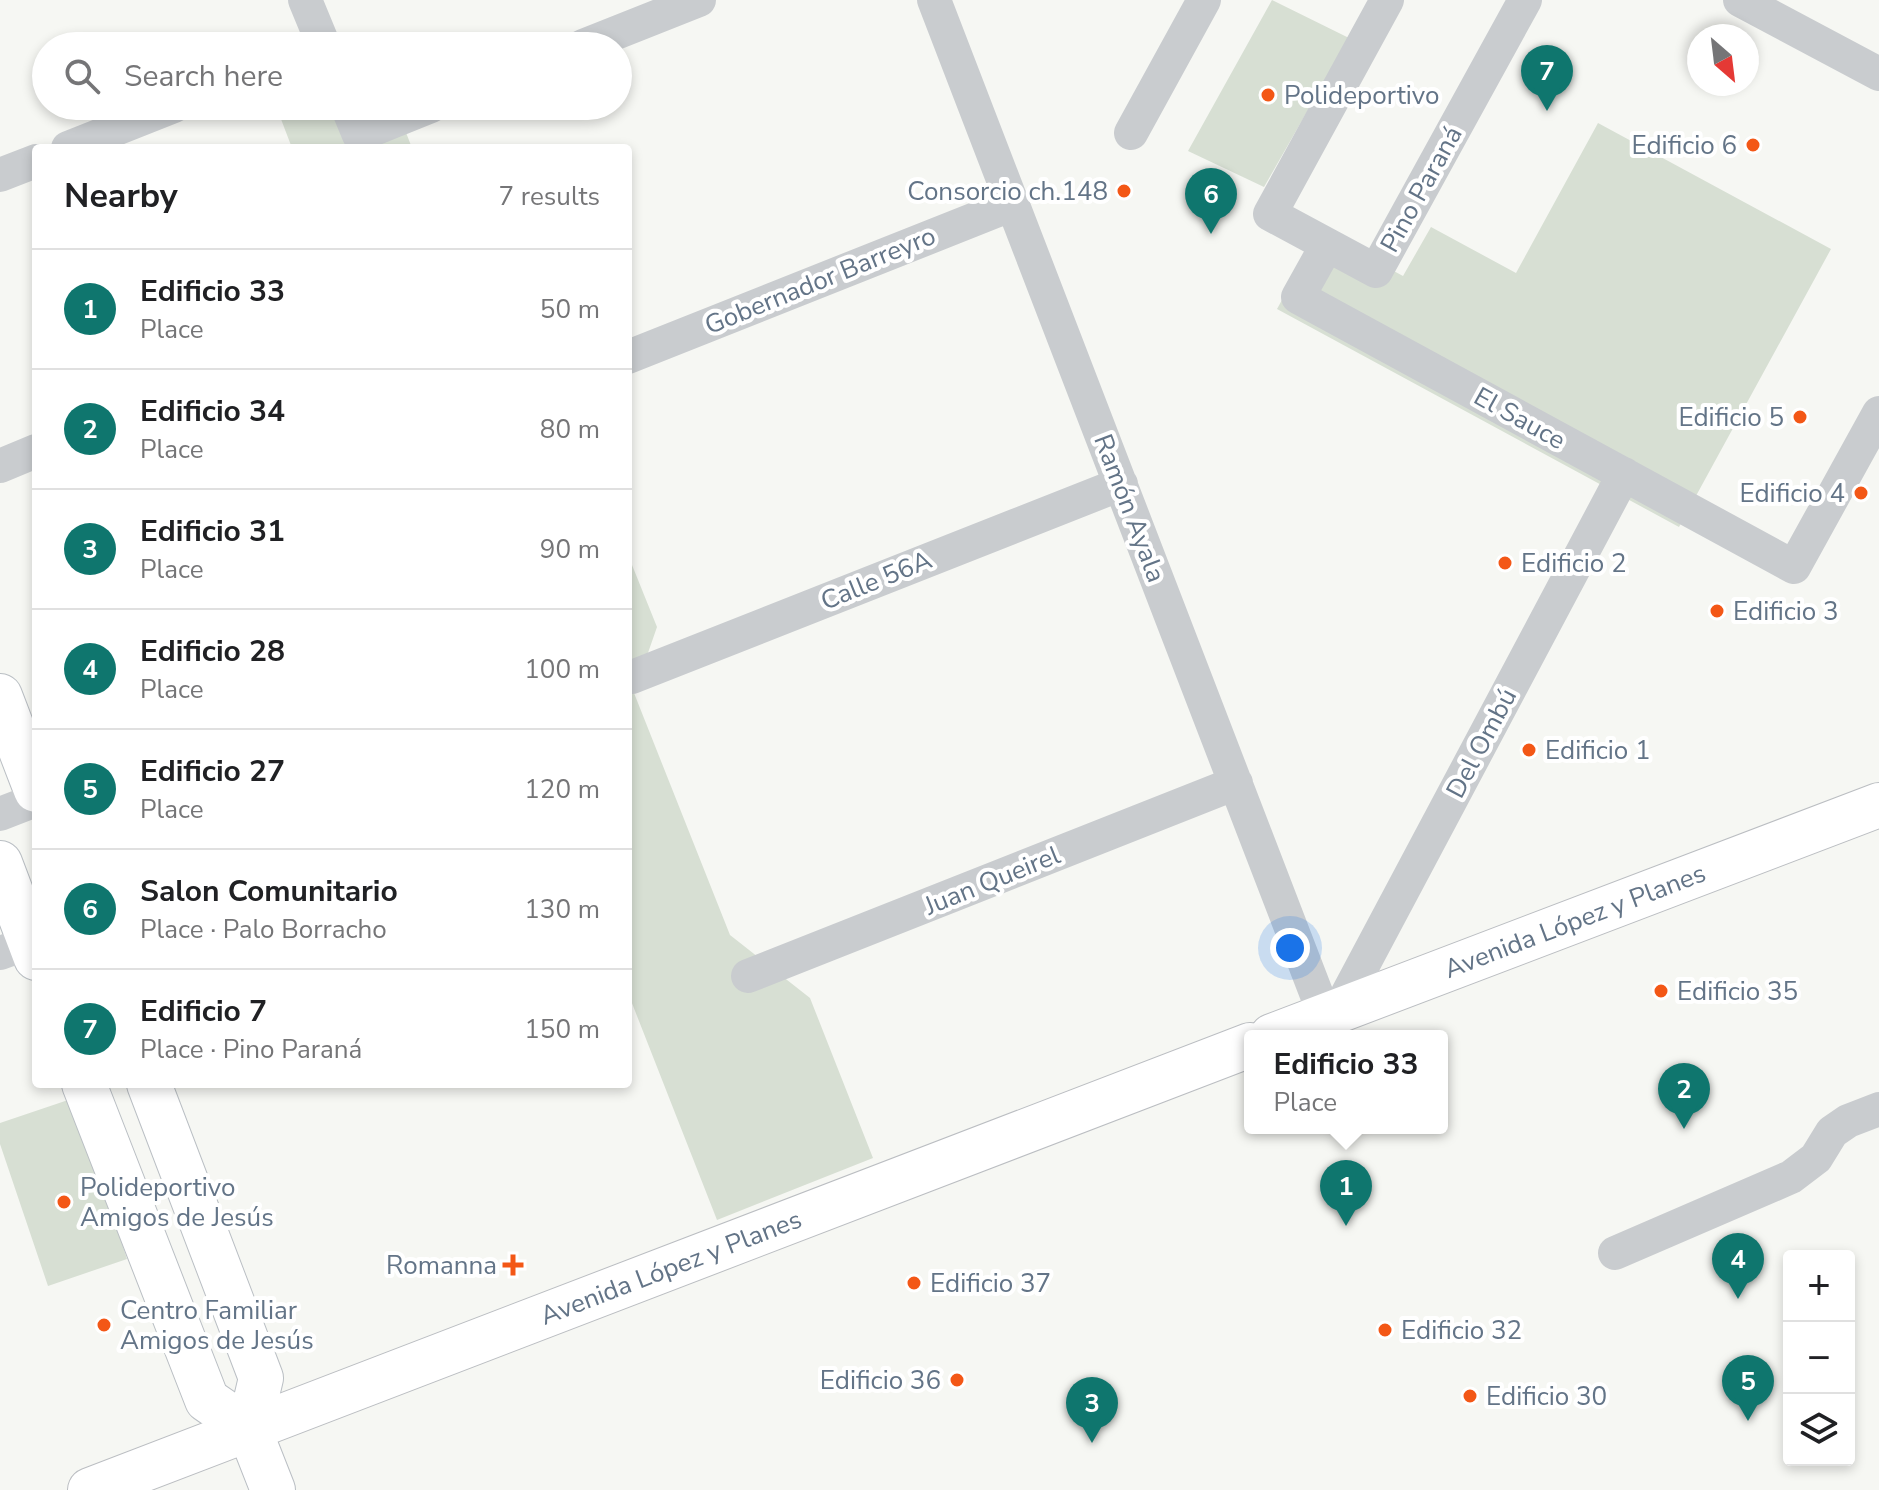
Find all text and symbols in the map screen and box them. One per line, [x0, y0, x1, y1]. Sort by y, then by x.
north arrow [1687, 24, 1759, 96]
search box [32, 32, 632, 120]
pin: 7 [1521, 45, 1573, 111]
icon: search [60, 54, 104, 98]
text: Search here [124, 56, 283, 97]
place label: Polideportivo [1284, 78, 1439, 113]
marker: Polideportivo [1259, 86, 1277, 104]
street label: Pino Paraná [1372, 120, 1471, 259]
place label: Edificio 6 [1631, 128, 1737, 163]
marker: Edificio 6 [1744, 136, 1762, 154]
pin: 6 [1185, 168, 1237, 234]
text: Nearby [64, 173, 178, 219]
place label: Consorcio ch.148 [907, 174, 1108, 209]
text: 7 results [499, 179, 600, 214]
marker: Consorcio ch.148 [1115, 182, 1133, 200]
street label: Gobernador Barreyro [699, 218, 941, 343]
text: Edificio 33 [140, 271, 285, 312]
text: 1 [82, 292, 98, 327]
text: 50 m [540, 292, 600, 327]
text: Place [140, 312, 204, 347]
street label: El Sauce [1468, 379, 1572, 458]
text: Edificio 34 [140, 391, 285, 432]
place label: Edificio 5 [1678, 400, 1784, 435]
marker: Edificio 5 [1791, 408, 1809, 426]
text: 2 [82, 412, 98, 447]
text: 80 m [540, 412, 600, 447]
street label: Ramón Ayala [1085, 429, 1174, 587]
text: Place [140, 432, 204, 467]
place label: Edificio 4 [1739, 476, 1845, 511]
marker: Edificio 4 [1852, 484, 1870, 502]
text: Edificio 31 [140, 511, 285, 552]
text: 3 [82, 532, 98, 567]
text: 90 m [540, 532, 600, 567]
street label: Calle 56A [815, 542, 937, 619]
place label: Edificio 2 [1521, 546, 1627, 581]
text: Place [140, 552, 204, 587]
marker: Edificio 2 [1496, 554, 1514, 572]
place label: Edificio 3 [1733, 594, 1839, 629]
marker: Edificio 3 [1708, 602, 1726, 620]
text: Edificio 28 [140, 631, 285, 672]
text: 4 [82, 652, 98, 687]
text: 100 m [524, 652, 600, 687]
text: Place [140, 672, 204, 707]
street label: Del Ombú [1438, 682, 1525, 804]
place label: Edificio 1 [1545, 733, 1651, 768]
marker: Edificio 1 [1520, 741, 1538, 759]
text: Edificio 27 [140, 751, 285, 792]
text: 5 [82, 772, 98, 807]
text: 120 m [524, 772, 600, 807]
text: Place [140, 792, 204, 827]
street label: Juan Queirel [918, 837, 1065, 924]
street label: Avenida López y Planes [1439, 856, 1711, 987]
text: Salon Comunitario [140, 871, 398, 912]
text: 6 [82, 892, 98, 927]
text: 130 m [524, 892, 600, 927]
text: Place · Palo Borracho [140, 912, 387, 947]
your location [1270, 928, 1310, 968]
place label: Edificio 35 [1677, 974, 1798, 1009]
marker: Edificio 35 [1652, 982, 1670, 1000]
text: Edificio 7 [140, 991, 267, 1032]
text: 7 [82, 1012, 98, 1047]
text: 150 m [524, 1012, 600, 1047]
popup [1244, 1030, 1448, 1134]
text: Place · Pino Paraná [140, 1032, 362, 1067]
text: Edificio 33 [1274, 1044, 1419, 1085]
pin: 2 [1658, 1063, 1710, 1129]
text: Place [1274, 1085, 1337, 1120]
pin: 1 [1320, 1160, 1372, 1226]
place label: Polideportivo Amigos de Jesús [80, 1170, 274, 1235]
marker: Polideportivo Amigos de Jesús [55, 1193, 73, 1211]
street label: Avenida López y Planes [535, 1202, 807, 1334]
pin: 4 [1712, 1233, 1764, 1299]
place label: Romanna [386, 1248, 497, 1283]
map controls [1783, 1250, 1855, 1466]
button: + [1783, 1250, 1855, 1322]
marker: Romanna [504, 1256, 522, 1274]
place label: Edificio 37 [930, 1266, 1051, 1301]
marker: Edificio 37 [905, 1274, 923, 1292]
place label: Centro Familiar Amigos de Jesús [120, 1293, 314, 1358]
place label: Edificio 32 [1401, 1313, 1522, 1348]
marker: Centro Familiar Amigos de Jesús [95, 1316, 113, 1334]
marker: Edificio 32 [1376, 1321, 1394, 1339]
button: − [1783, 1322, 1855, 1394]
pin: 5 [1722, 1355, 1774, 1421]
place label: Edificio 36 [820, 1363, 941, 1398]
marker: Edificio 36 [948, 1371, 966, 1389]
pin: 3 [1066, 1377, 1118, 1443]
place label: Edificio 30 [1486, 1379, 1607, 1414]
marker: Edificio 30 [1461, 1387, 1479, 1405]
button: layers [1783, 1394, 1855, 1466]

